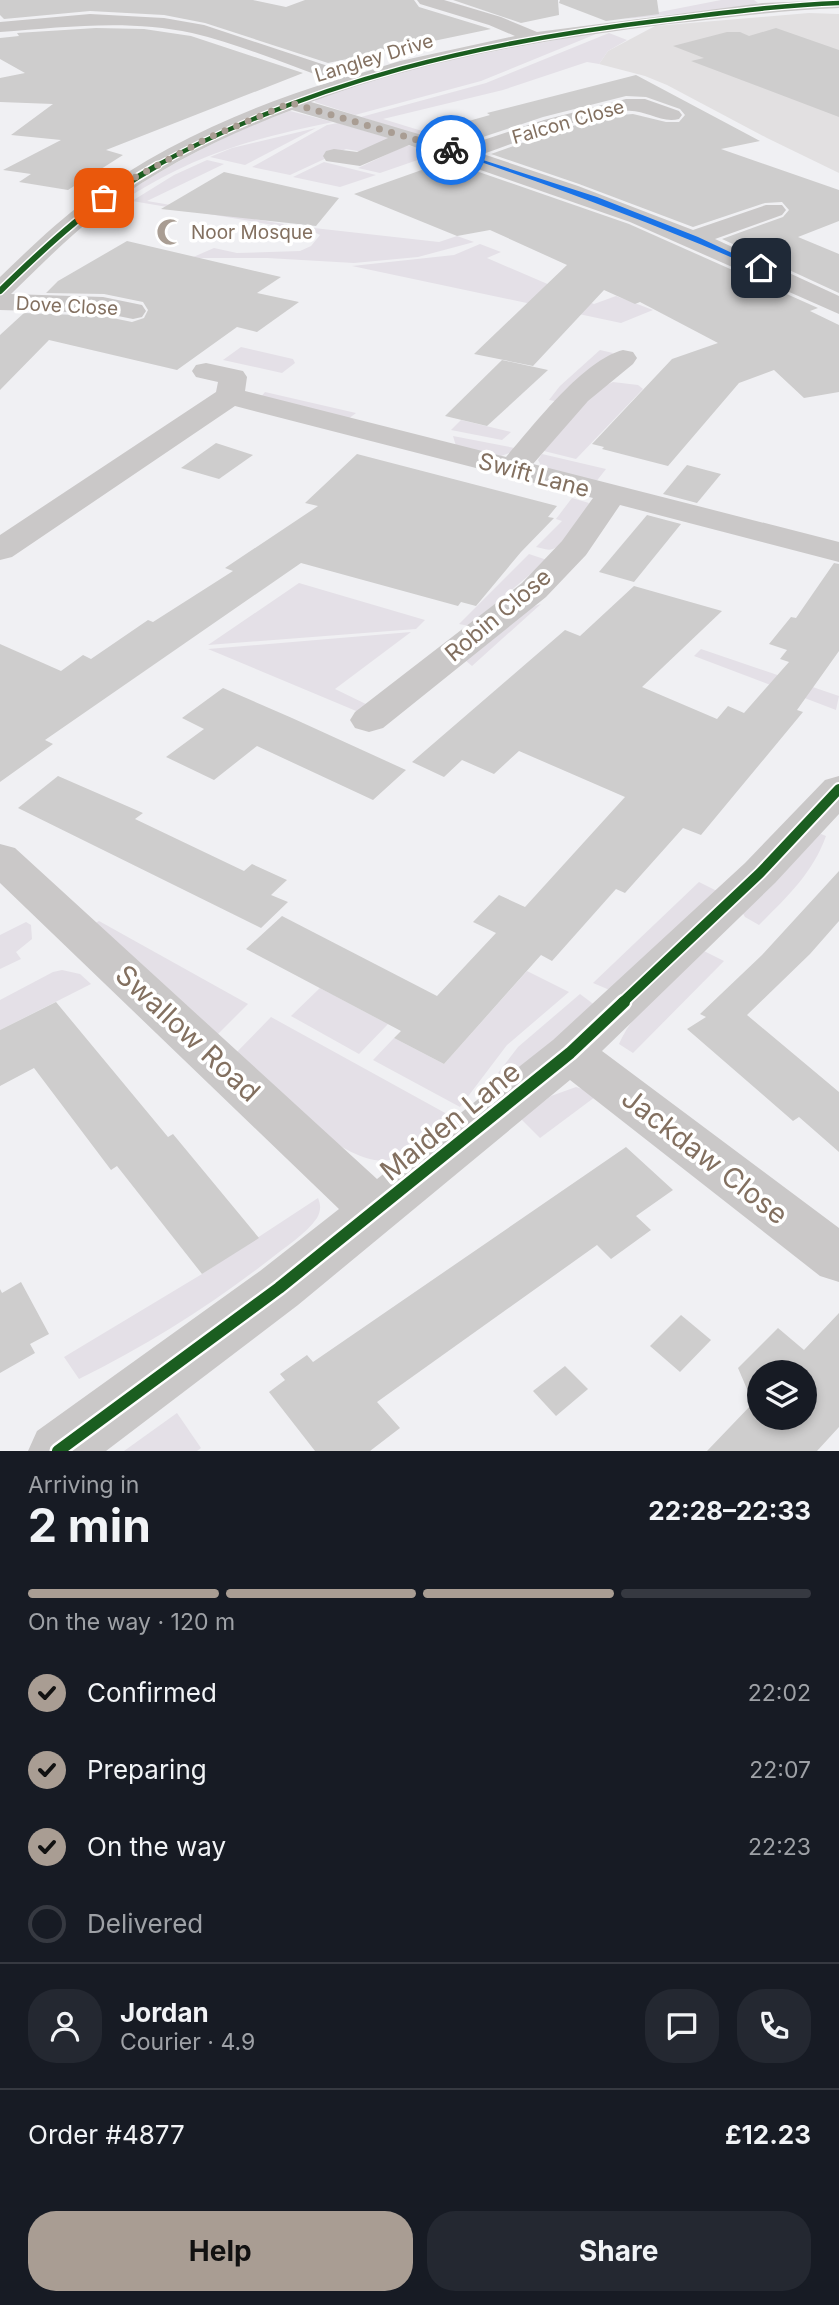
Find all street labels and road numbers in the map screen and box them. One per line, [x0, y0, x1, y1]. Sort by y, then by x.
street label: Langley Drive [312, 29, 436, 87]
street label: Falcon Close [509, 95, 627, 149]
street label: Dove Close [15, 292, 119, 320]
street label: Swift Lane [475, 447, 593, 503]
street label: Robin Close [439, 563, 557, 667]
street label: Swallow Road [109, 958, 267, 1108]
street label: Maiden Lane [373, 1054, 527, 1188]
street label: Jackdaw Close [615, 1081, 795, 1231]

